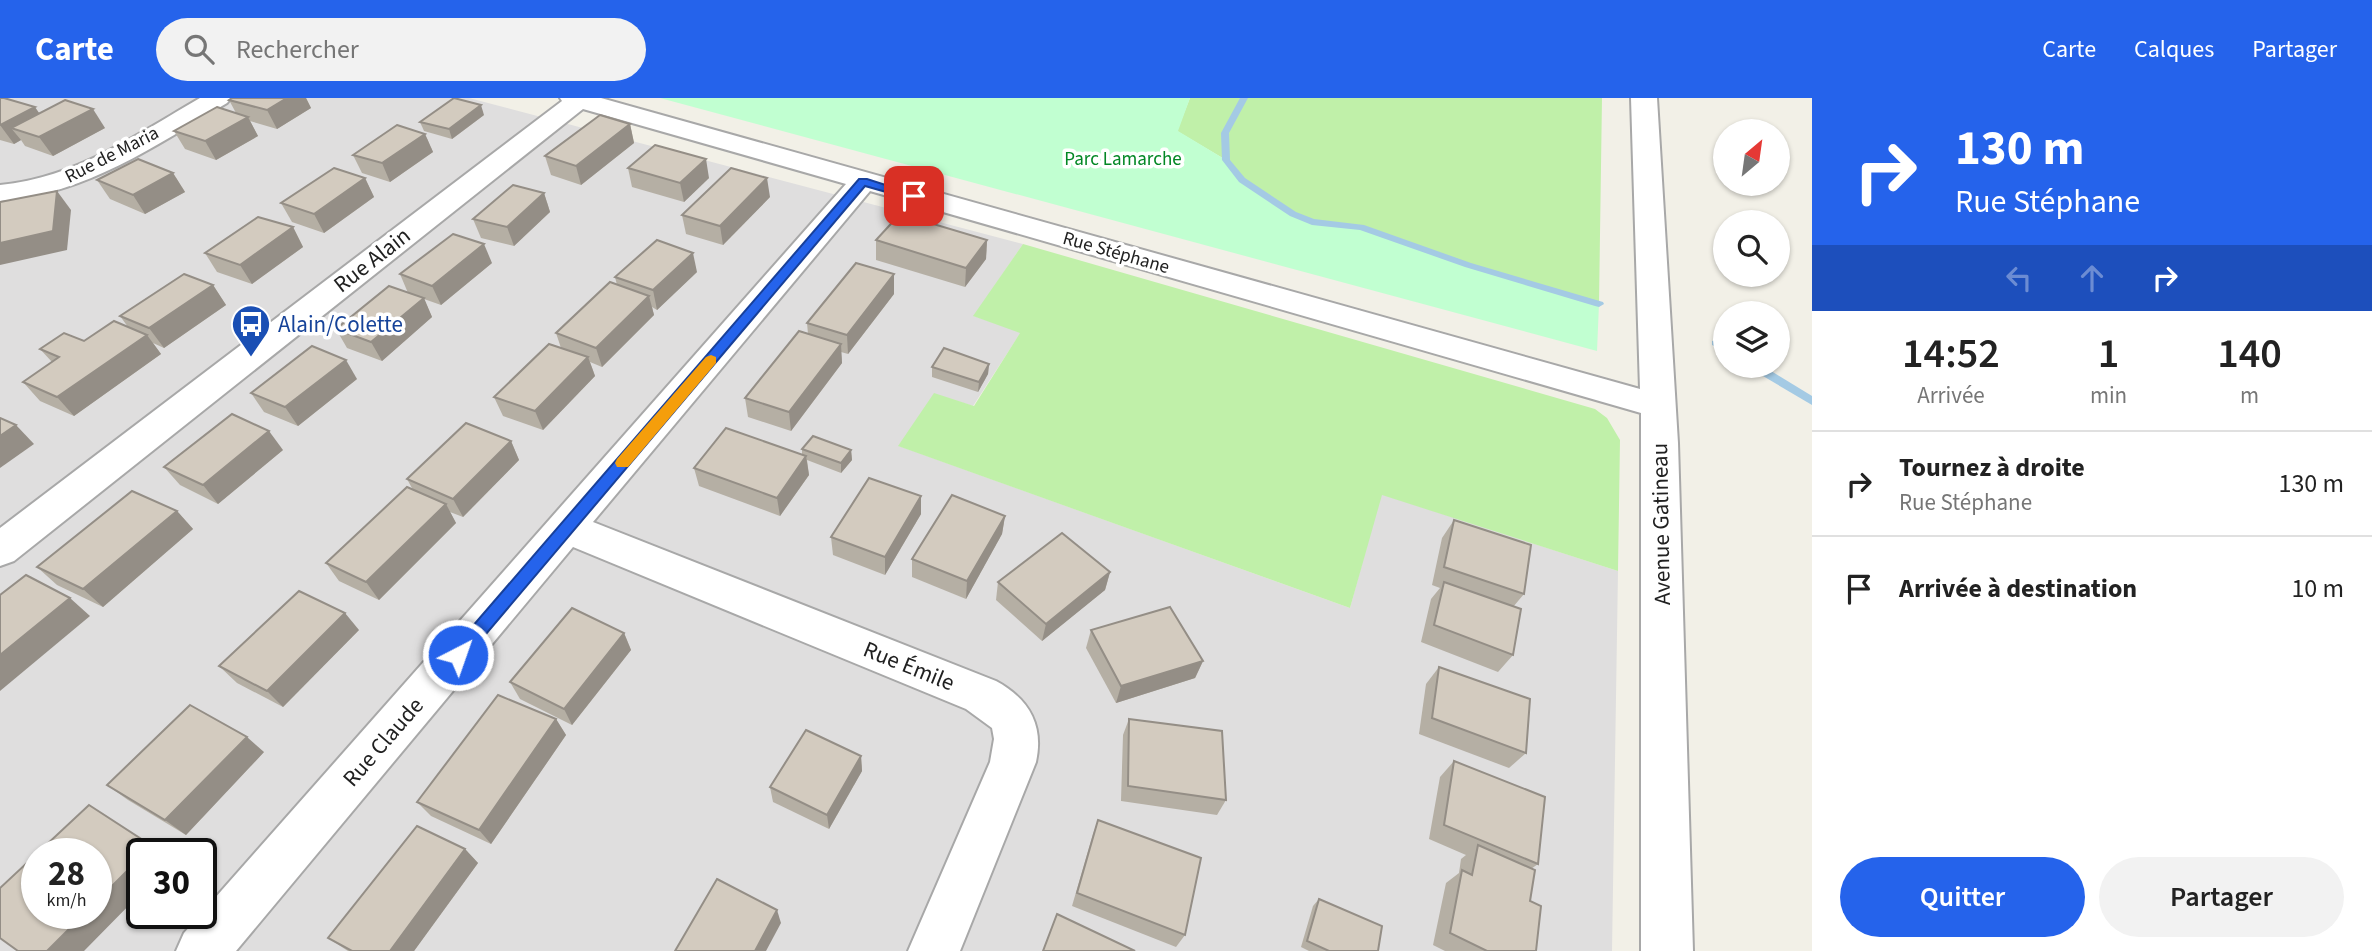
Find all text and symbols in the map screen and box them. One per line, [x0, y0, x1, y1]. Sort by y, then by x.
search box [156, 18, 646, 81]
text: Carte [35, 26, 114, 73]
icon: search [180, 30, 218, 68]
text: Rechercher [236, 31, 359, 68]
text: Carte [2042, 32, 2096, 67]
text: Calques [2134, 32, 2214, 67]
text: Partager [2252, 32, 2337, 67]
text: 130 m [1955, 114, 2084, 184]
north arrow [1713, 119, 1790, 196]
map controls [1713, 119, 1790, 378]
street label: Rue de Maria [60, 120, 164, 190]
icon: right [1840, 126, 1931, 217]
park label: Parc Lamarche [1064, 146, 1182, 173]
pin [884, 166, 944, 226]
icon: arrive [895, 177, 933, 215]
text: Rue Stéphane [1955, 179, 2140, 225]
button: search [1713, 210, 1790, 287]
street label: Rue Alain [326, 219, 418, 301]
street label: Rue Stéphane [1059, 225, 1173, 281]
icon: left [2000, 259, 2038, 297]
icon: ahead [2073, 259, 2111, 297]
icon: right [2146, 259, 2184, 297]
button: layers [1713, 301, 1790, 378]
bus stop icon: Alain/Colette [230, 303, 272, 358]
place label: Alain/Colette [278, 308, 403, 341]
text: 14:52 [1902, 324, 2000, 384]
text: 1 [2098, 324, 2119, 384]
text: 140 [2217, 324, 2282, 384]
text: Arrivée [1917, 379, 1985, 412]
text: min [2090, 379, 2127, 412]
text: m [2240, 379, 2259, 412]
street label: Avenue Gatineau [1643, 443, 1679, 605]
text: Tournez à droite [1899, 449, 2085, 486]
icon: right [1840, 465, 1878, 503]
text: 130 m [2278, 465, 2344, 502]
text: Rue Stéphane [1899, 486, 2032, 519]
icon: arrive [1840, 570, 1878, 608]
text: Arrivée à destination [1899, 570, 2137, 607]
text: 10 m [2291, 570, 2344, 607]
position arrow [421, 618, 495, 692]
street label: Rue Émile [858, 633, 960, 699]
street label: Rue Claude [335, 690, 431, 794]
speed limit sign: 30 [126, 838, 217, 929]
text: 28 [48, 849, 85, 899]
button: Quitter [1840, 857, 2085, 937]
button: Partager [2099, 857, 2344, 937]
text: km/h [47, 888, 86, 913]

